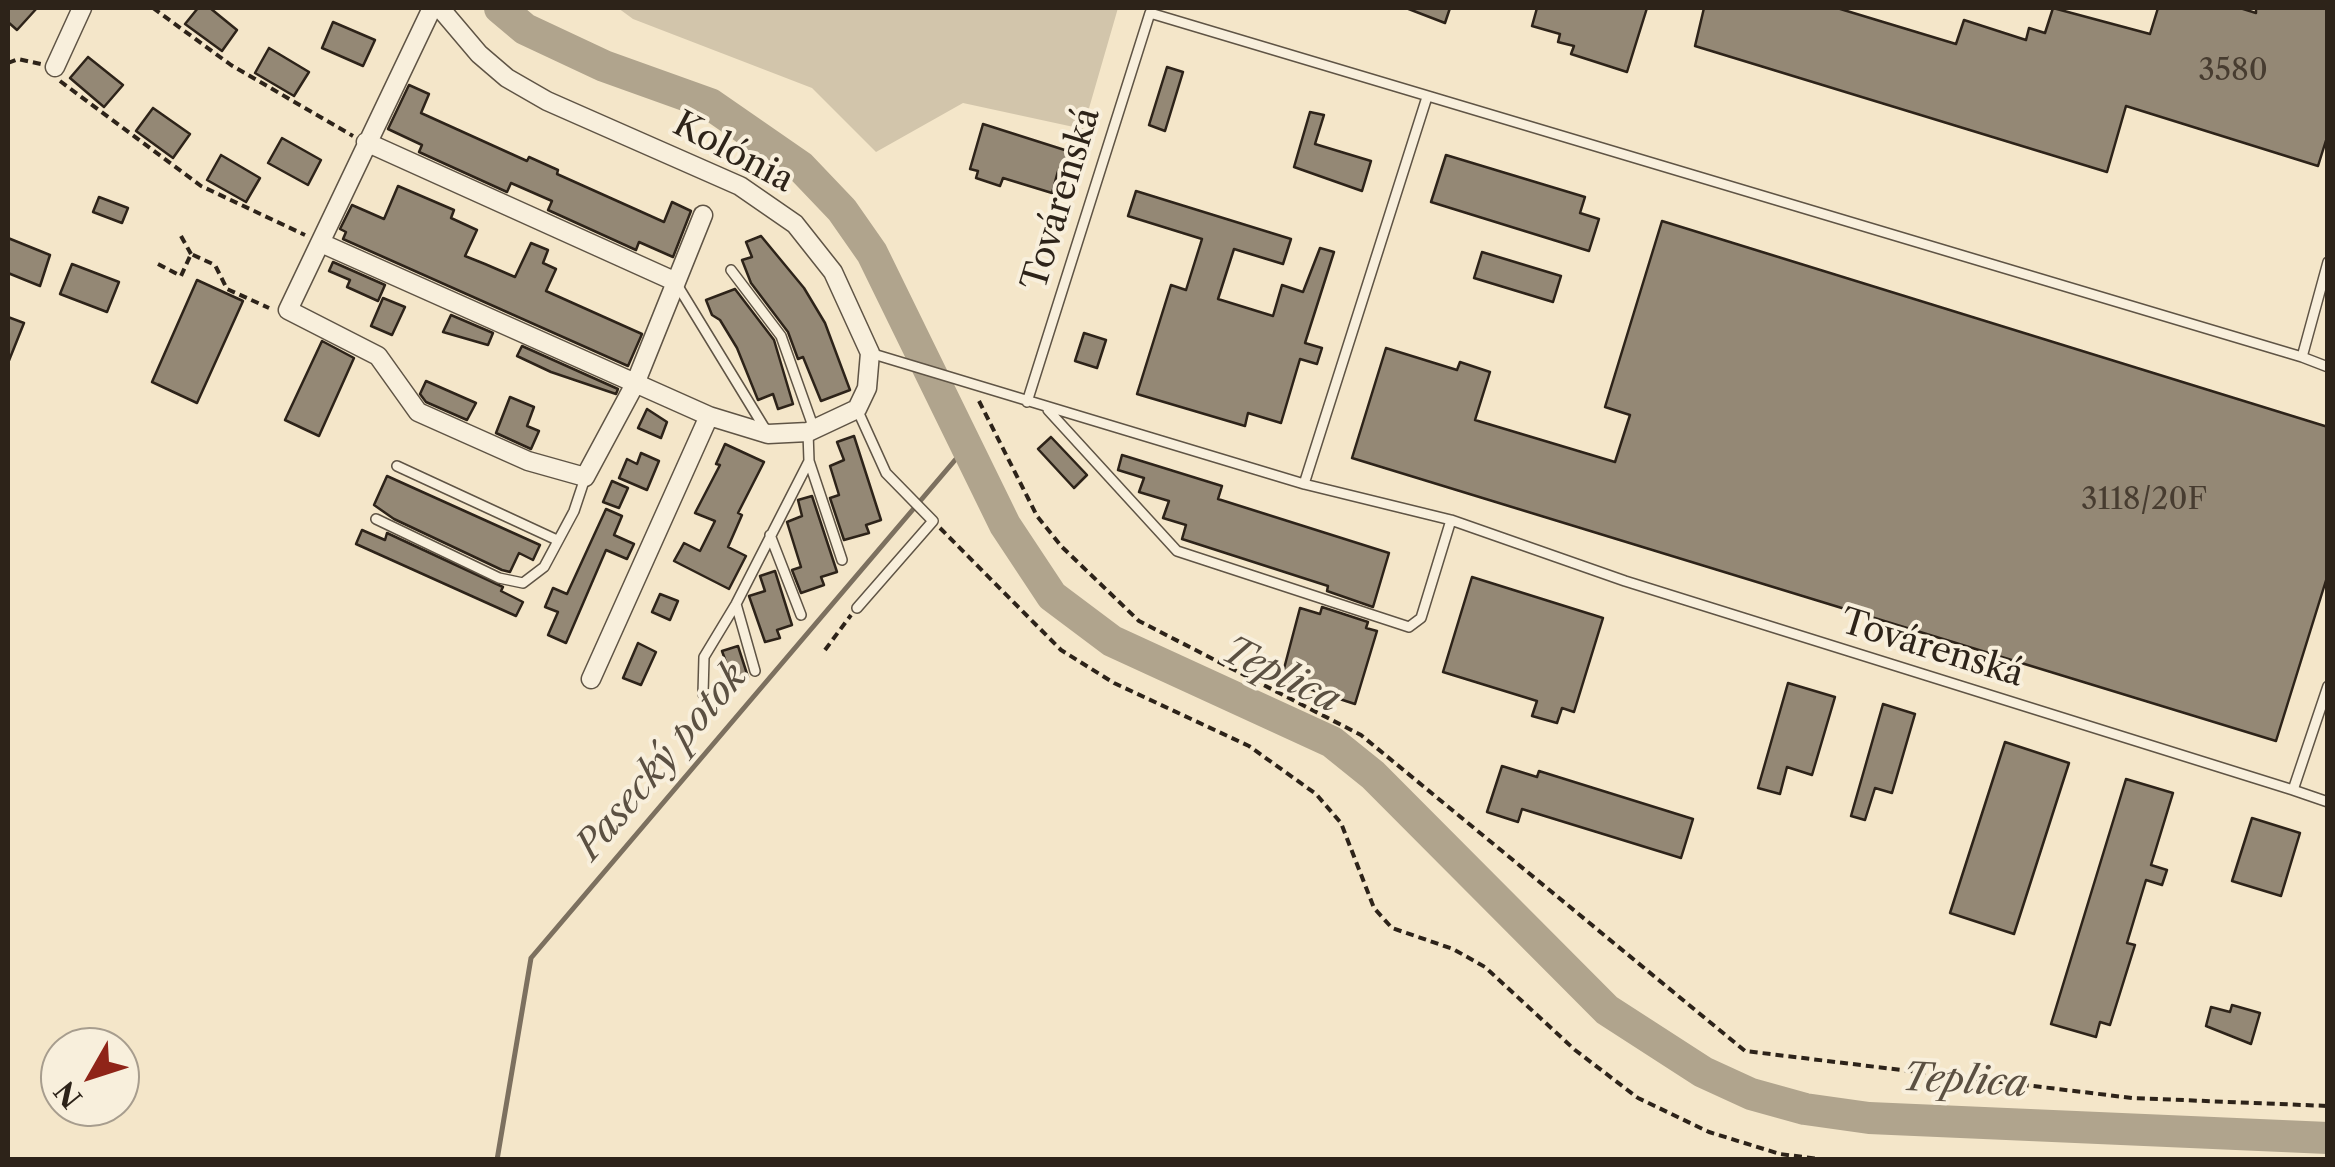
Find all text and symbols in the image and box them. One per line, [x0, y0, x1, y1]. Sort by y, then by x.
house number: 3580 [2198, 53, 2268, 89]
street label: Továrenská [1014, 103, 1110, 295]
street label: Kolónia [666, 104, 800, 202]
house number: 3118/20F [2081, 482, 2207, 518]
street label: Továrenská [1836, 601, 2028, 697]
water label: Teplica [1215, 628, 1347, 724]
water label: Pasecký potok [567, 655, 757, 869]
north arrow [40, 1027, 140, 1127]
water label: Teplica [1901, 1056, 2029, 1108]
text: N [47, 1074, 89, 1115]

